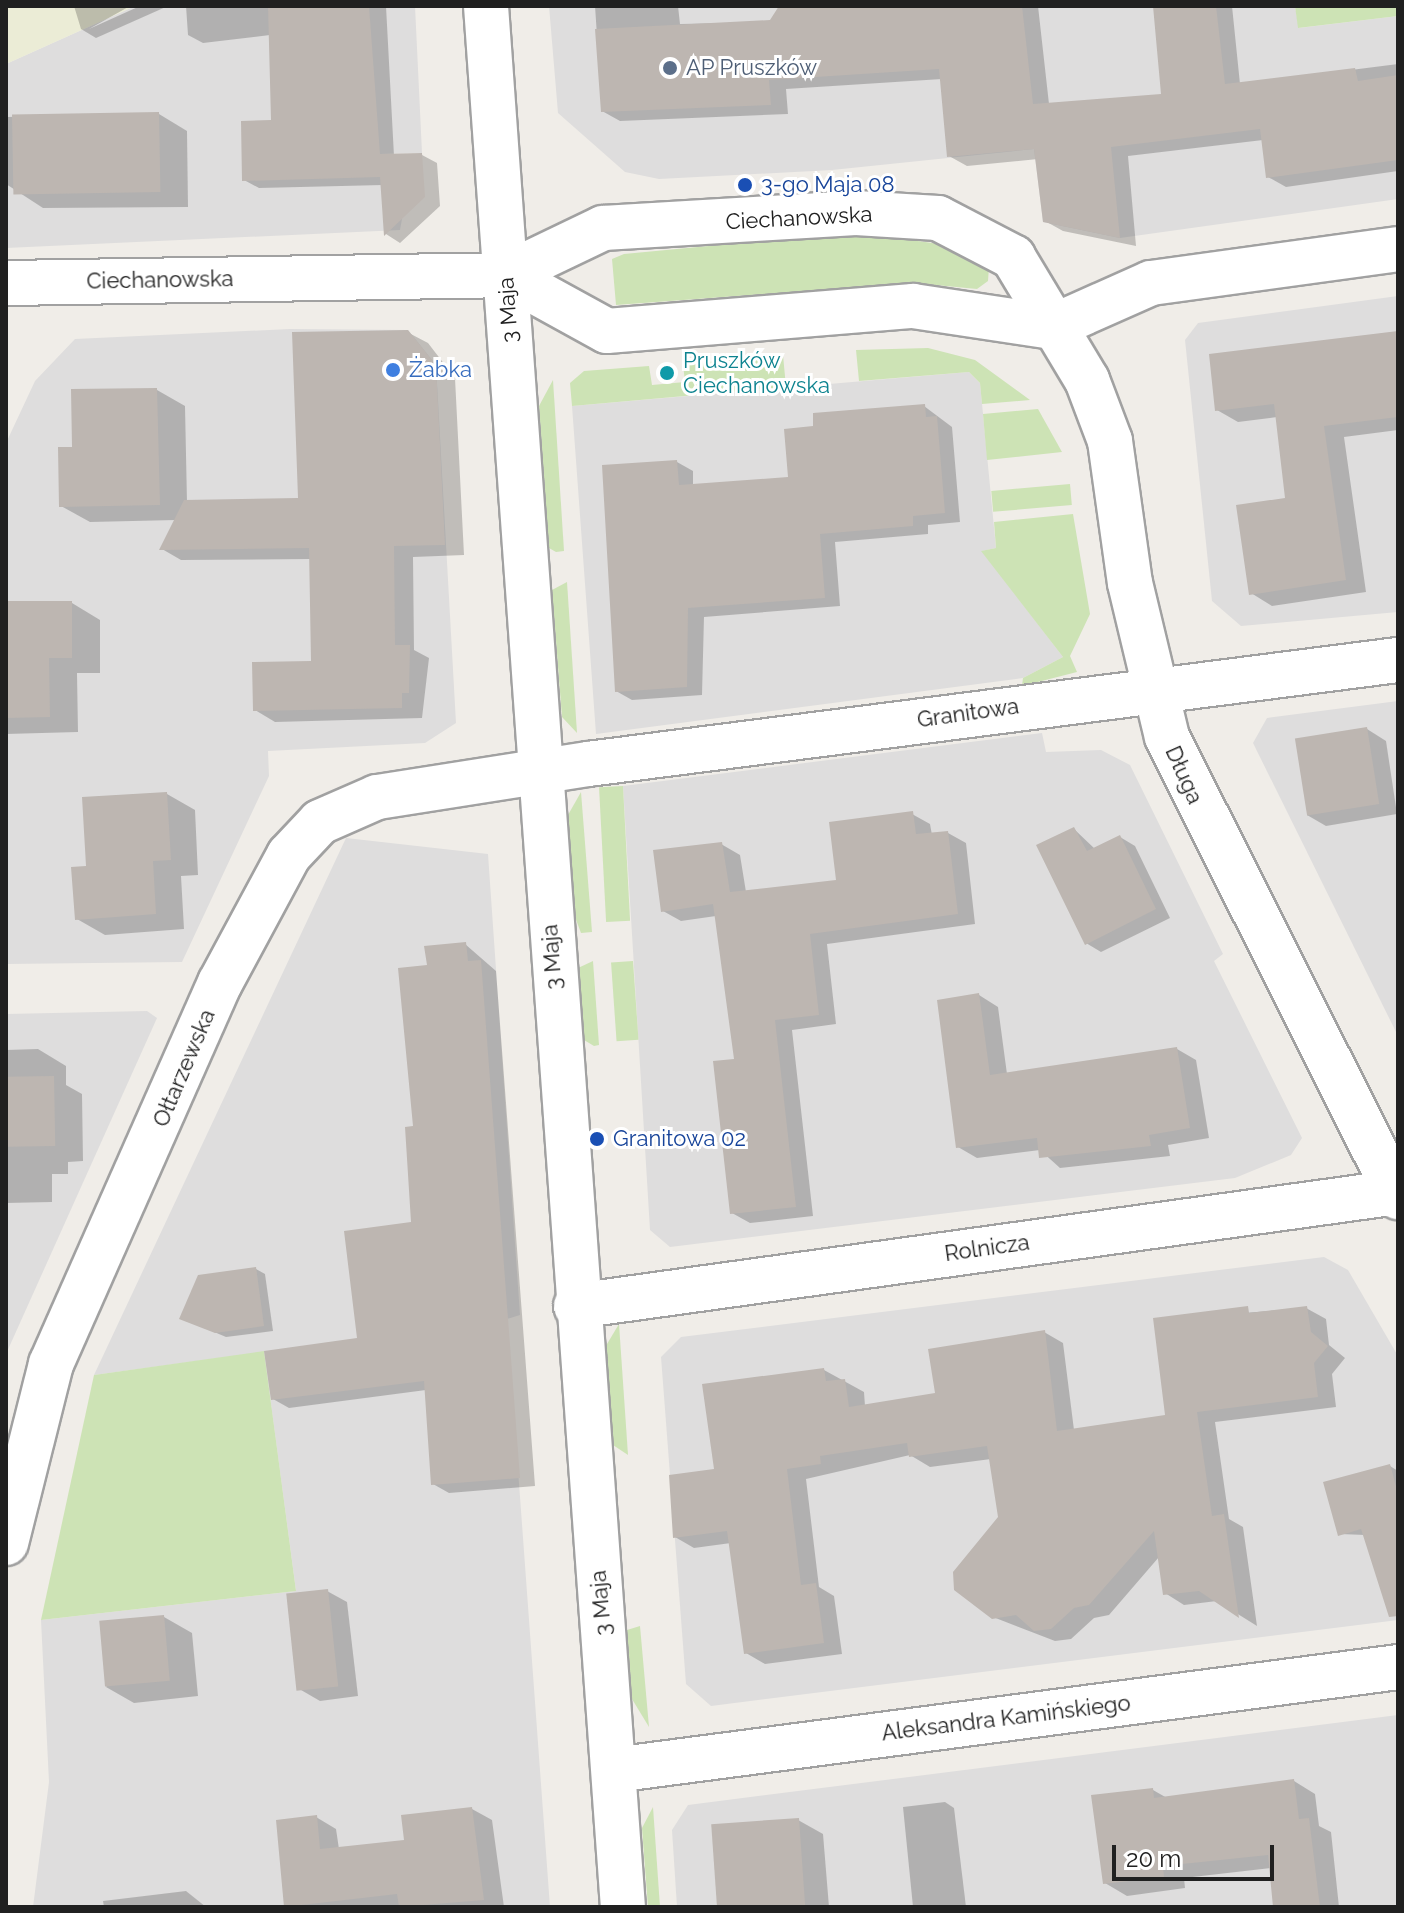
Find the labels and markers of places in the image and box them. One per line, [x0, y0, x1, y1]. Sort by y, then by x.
place label: AP Pruszków [686, 55, 818, 81]
marker: AP Pruszków [661, 59, 679, 77]
place label: 3-go Maja 08 [761, 172, 895, 198]
marker: 3-go Maja 08 [736, 176, 754, 194]
place label: Pruszków Ciechanowska [683, 347, 830, 398]
place label: Żabka [409, 357, 472, 383]
marker: Żabka [384, 361, 402, 379]
marker: Pruszków Ciechanowska [658, 364, 676, 382]
place label: Granitowa 02 [613, 1126, 746, 1152]
marker: Granitowa 02 [588, 1130, 606, 1148]

